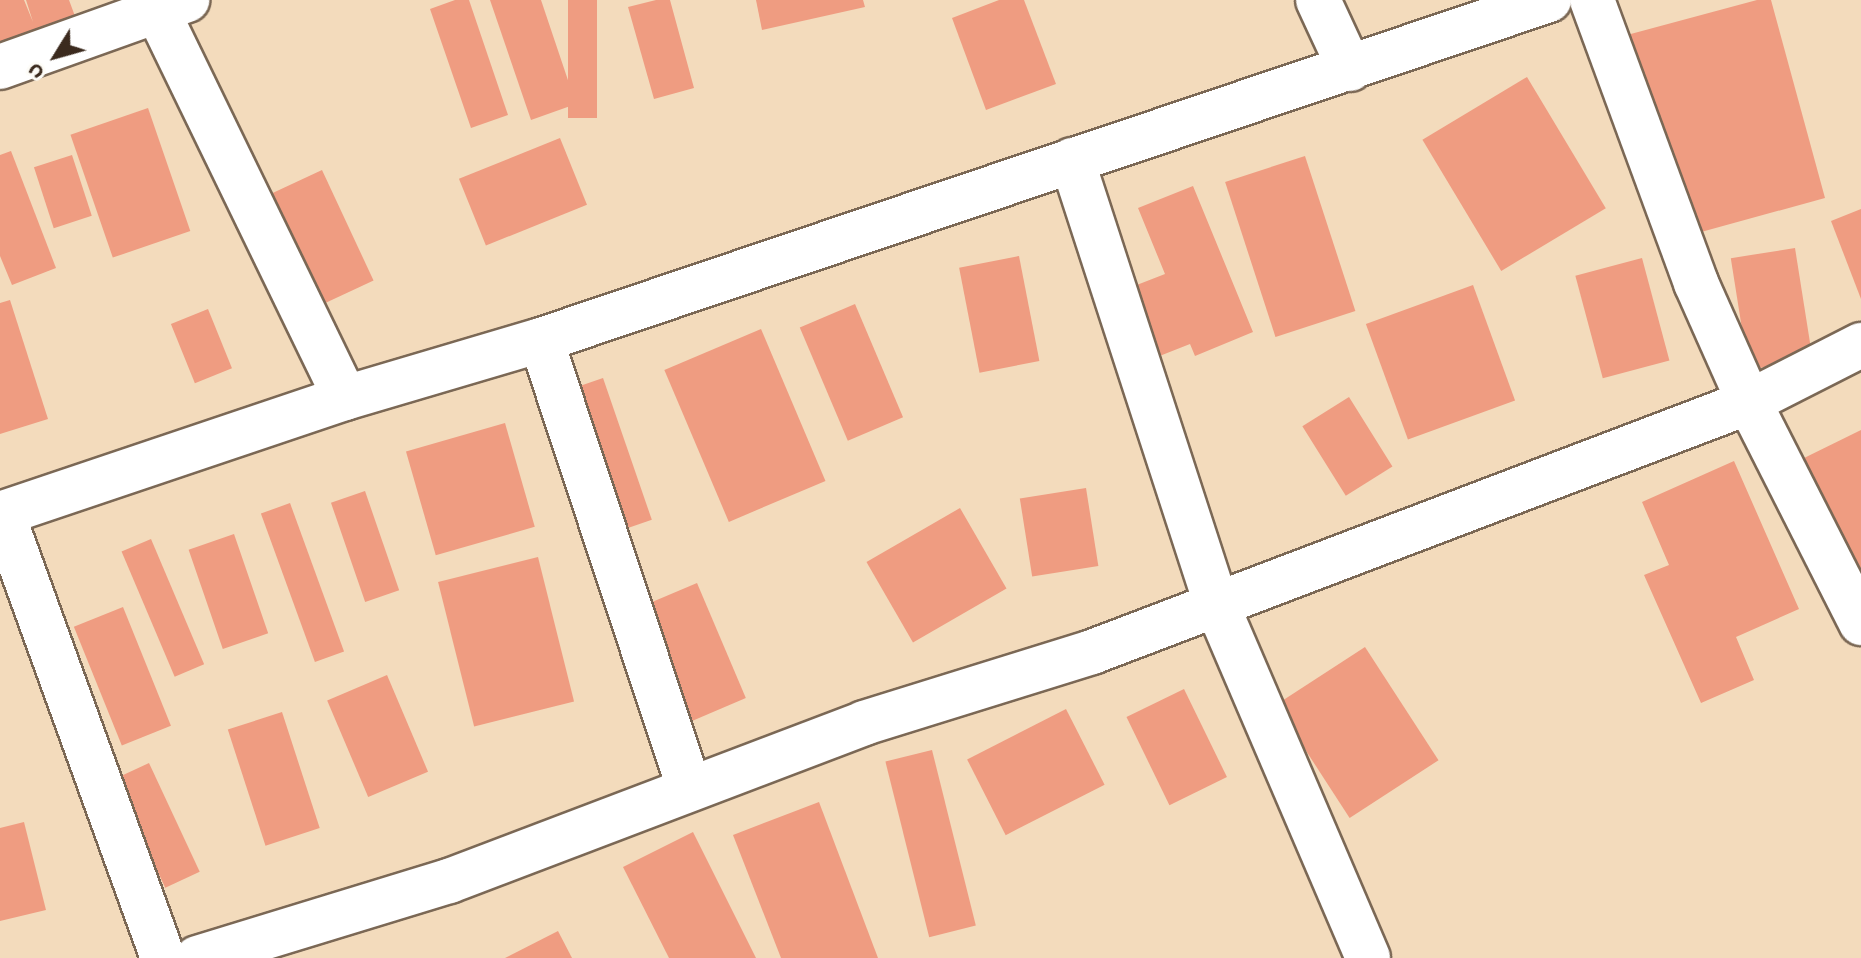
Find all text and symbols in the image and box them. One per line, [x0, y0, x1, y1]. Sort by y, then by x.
north arrow [16, 16, 96, 96]
text: U [23, 58, 51, 83]

